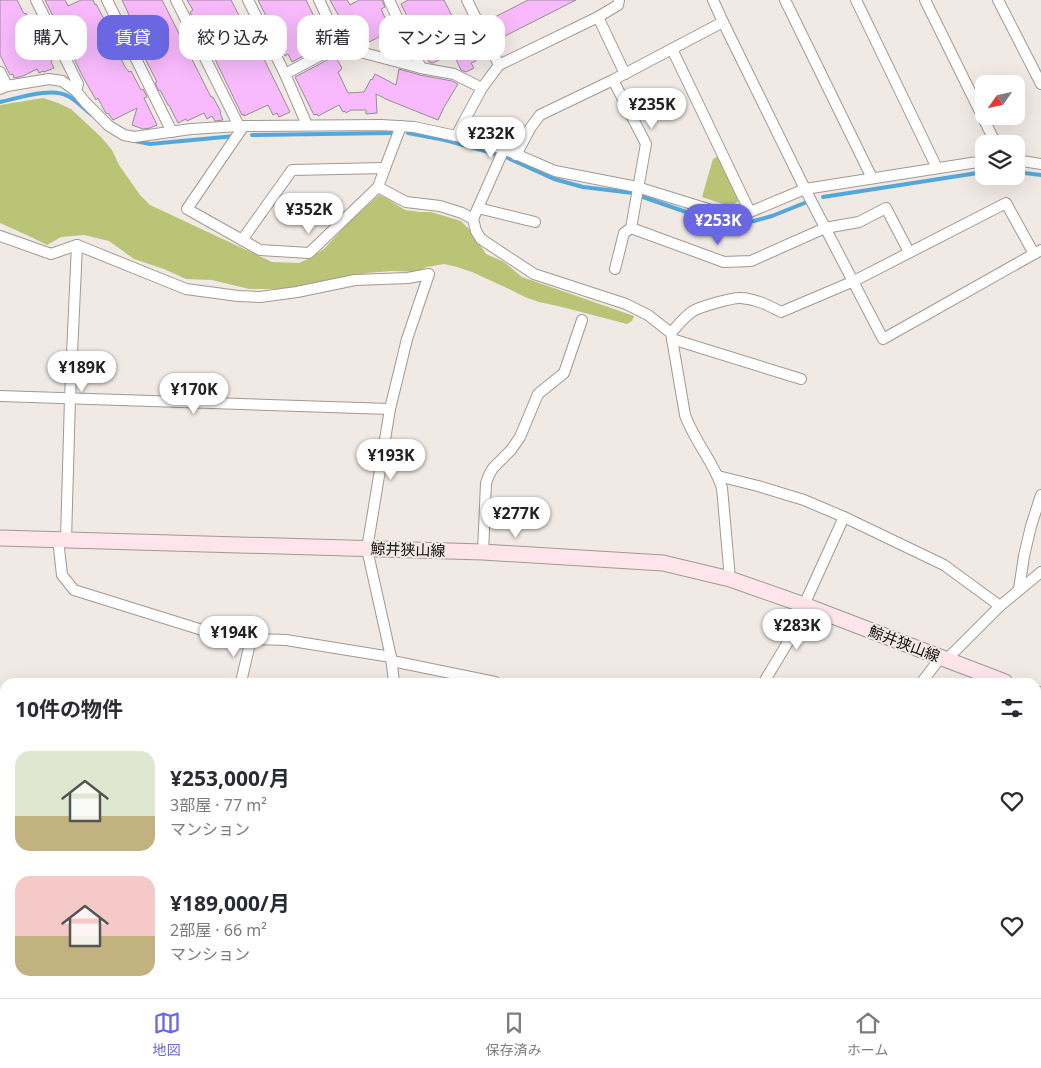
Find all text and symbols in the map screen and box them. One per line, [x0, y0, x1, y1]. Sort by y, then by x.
chip: 購入 [15, 15, 87, 60]
chip: 賃貸 [97, 15, 169, 60]
chip: 絞り込み [179, 15, 287, 60]
chip: 新着 [297, 15, 369, 60]
chip: マンション [379, 15, 505, 60]
north arrow [975, 75, 1025, 125]
map controls [975, 75, 1025, 185]
pin: ¥235K [617, 88, 687, 130]
text: ¥235K [628, 93, 676, 115]
pin: ¥232K [456, 116, 526, 159]
text: ¥232K [467, 122, 515, 144]
button: layers [975, 135, 1025, 185]
pin: ¥352K [274, 192, 344, 235]
text: ¥352K [285, 198, 333, 220]
pin: ¥253K [683, 204, 753, 246]
text: ¥253K [694, 209, 742, 231]
pin: ¥189K [47, 350, 117, 393]
text: ¥189K [58, 356, 106, 378]
pin: ¥170K [159, 372, 229, 415]
text: ¥170K [170, 378, 218, 400]
pin: ¥193K [356, 438, 426, 481]
text: ¥193K [367, 444, 415, 466]
pin: ¥277K [481, 496, 551, 539]
text: ¥277K [492, 502, 540, 524]
street label: 鯨井狭山線 [370, 538, 446, 560]
pin: ¥283K [762, 608, 832, 651]
text: ¥283K [773, 614, 821, 636]
pin: ¥194K [199, 616, 269, 658]
street label: 鯨井狭山線 [866, 620, 943, 666]
text: ¥194K [210, 621, 258, 643]
icon: filters [998, 694, 1026, 722]
text: 10件の物件 [15, 695, 123, 723]
text: ¥253,000/月 [170, 764, 290, 792]
icon: home [55, 771, 115, 831]
icon: heart [998, 787, 1026, 815]
text: 3部屋 · 77 m² [170, 794, 267, 816]
text: マンション [170, 818, 250, 840]
text: ¥189,000/月 [170, 889, 290, 917]
icon: home [55, 896, 115, 956]
icon: heart [998, 912, 1026, 940]
text: 2部屋 · 66 m² [170, 919, 267, 941]
text: マンション [170, 943, 250, 965]
tab: 地図 [153, 1009, 181, 1059]
tab: 保存済み [486, 1009, 542, 1059]
tab: ホーム [847, 1009, 888, 1059]

